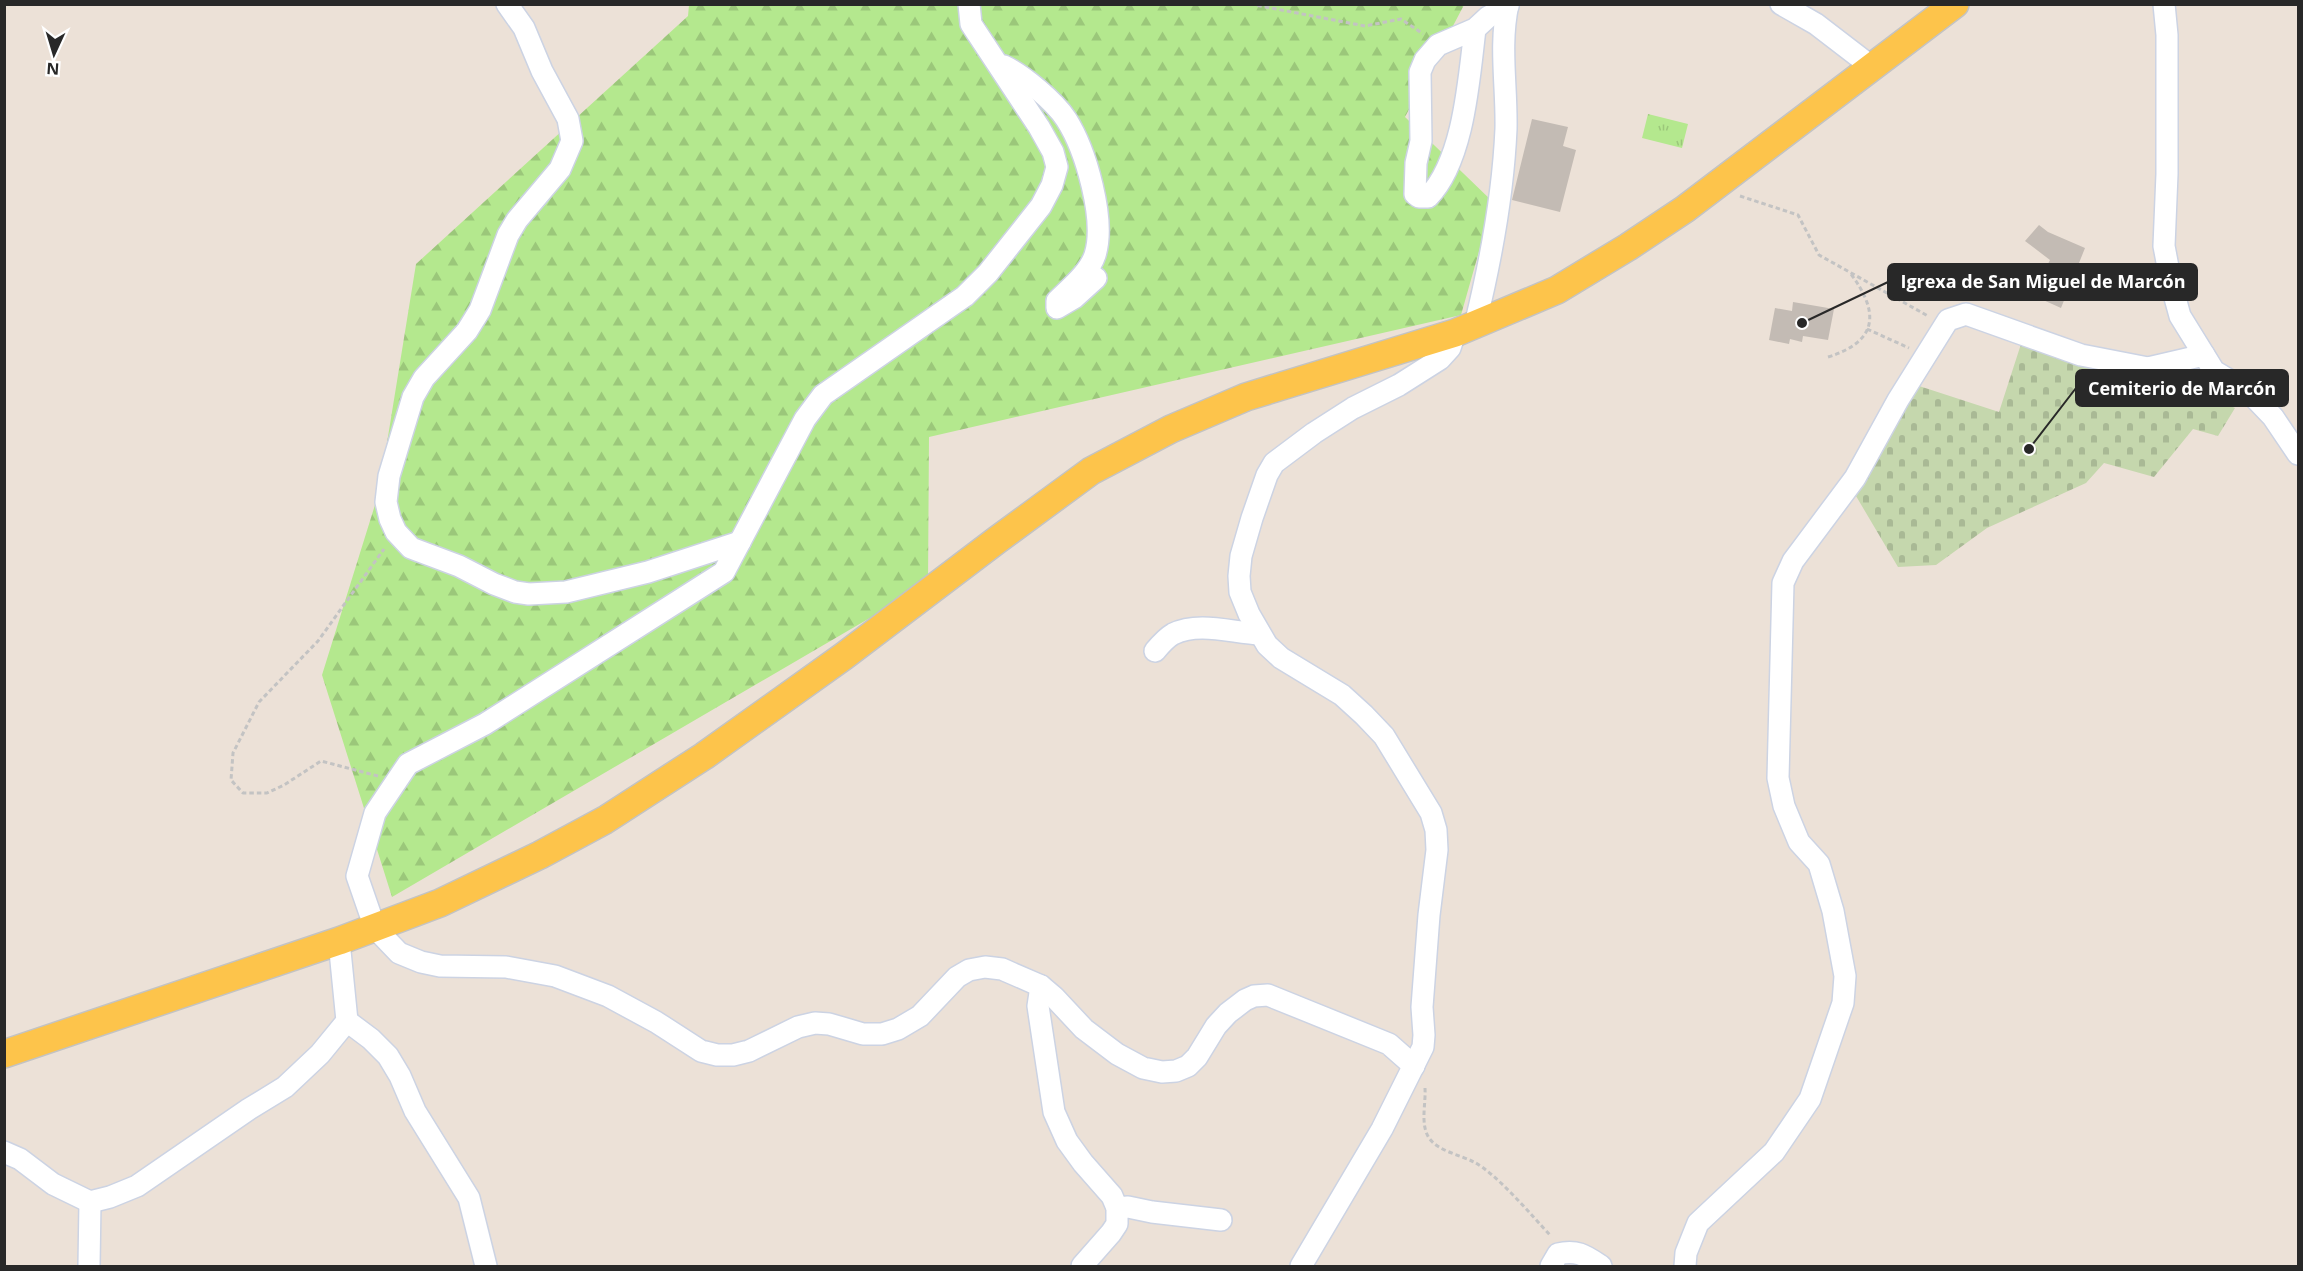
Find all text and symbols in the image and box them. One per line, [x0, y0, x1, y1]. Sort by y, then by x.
north arrow [24, 24, 84, 84]
text: N [46, 58, 60, 80]
callout: Igrexa de San Miguel de Marcón [1888, 264, 2197, 300]
text: Igrexa de San Miguel de Marcón [1900, 269, 2186, 293]
callout: Cemiterio de Marcón [2076, 370, 2288, 406]
text: Cemiterio de Marcón [2088, 376, 2276, 400]

